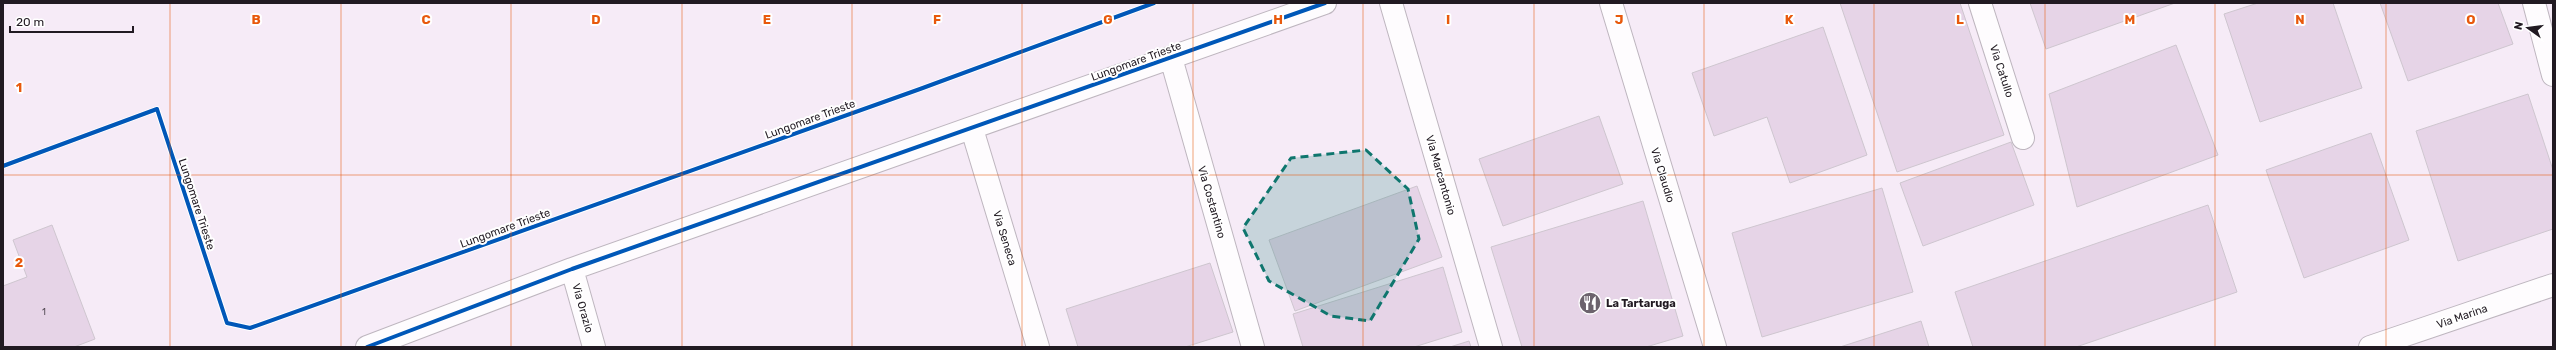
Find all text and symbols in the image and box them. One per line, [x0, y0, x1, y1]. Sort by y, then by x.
scale bar [10, 8, 133, 34]
north arrow [2508, 8, 2548, 48]
text: B [251, 12, 261, 27]
text: C [421, 12, 431, 27]
text: D [591, 12, 601, 27]
text: E [763, 12, 771, 27]
text: F [933, 12, 941, 27]
text: G [1103, 12, 1113, 27]
text: H [1273, 12, 1283, 27]
text: I [1446, 12, 1450, 27]
text: J [1615, 12, 1623, 27]
text: K [1785, 12, 1794, 27]
text: L [1956, 12, 1964, 27]
text: M [2125, 12, 2135, 27]
text: N [2295, 12, 2305, 27]
text: O [2466, 12, 2476, 27]
text: 20 m [16, 15, 44, 29]
text: N [2512, 20, 2526, 31]
street label: Lungomare Trieste [1089, 39, 1183, 84]
street label: Via Catullo [1987, 43, 2016, 99]
text: 1 [16, 80, 22, 95]
street label: Lungomare Trieste [763, 97, 857, 142]
street label: Via Marcantonio [1423, 134, 1458, 217]
street label: Via Claudio [1648, 146, 1677, 204]
street label: Lungomare Trieste [176, 157, 217, 251]
street label: Via Costantino [1195, 164, 1228, 240]
street label: Lungomare Trieste [458, 206, 552, 251]
street label: Via Seneca [990, 209, 1019, 267]
text: 2 [15, 255, 23, 270]
street label: Via Orazio [569, 282, 596, 334]
restaurant icon: La Tartaruga [1577, 290, 1603, 316]
place label: La Tartaruga [1606, 297, 1676, 310]
street label: Via Marina [2435, 302, 2489, 331]
house number: 1 [42, 307, 46, 317]

